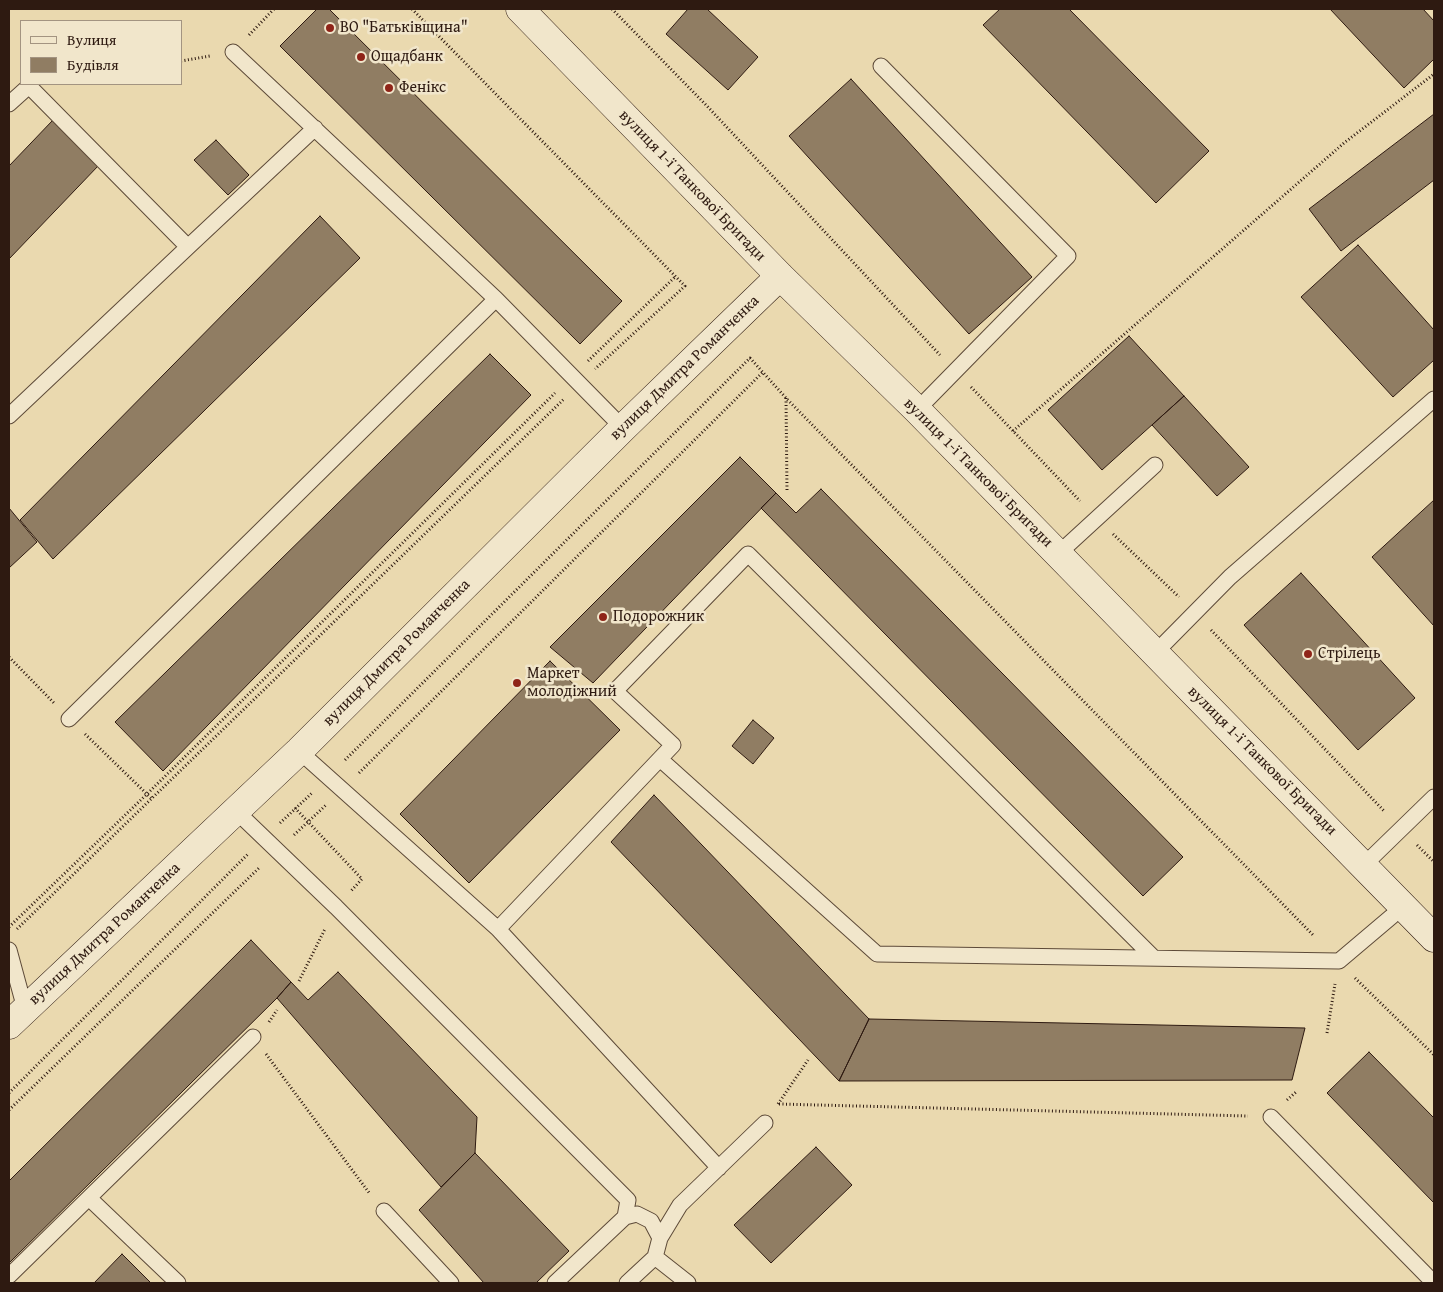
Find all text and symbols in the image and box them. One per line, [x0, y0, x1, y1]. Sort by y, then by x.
place label: ВО "Батьківщина" [340, 18, 468, 38]
legend [20, 20, 182, 85]
marker: ВО "Батьківщина" [324, 22, 336, 34]
text: Вулиця [67, 29, 116, 50]
place label: Ощадбанк [371, 47, 443, 67]
marker: Ощадбанк [355, 51, 367, 63]
text: Будівля [67, 54, 119, 75]
place label: Фенікс [399, 78, 446, 98]
marker: Фенікс [383, 82, 395, 94]
street label: вулиця 1-ї Танкової Бригади [615, 106, 769, 266]
street label: вулиця Дмитра Романченка [606, 292, 764, 444]
street label: вулиця 1-ї Танкової Бригади [899, 394, 1057, 552]
street label: вулиця Дмитра Романченка [319, 575, 475, 731]
place label: Подорожник [613, 607, 704, 627]
marker: Подорожник [597, 611, 609, 623]
place label: Стрілець [1318, 644, 1381, 664]
marker: Стрілець [1302, 648, 1314, 660]
place label: Маркет молодіжний [527, 664, 617, 702]
marker: Маркет молодіжний [511, 677, 523, 689]
street label: вулиця 1-ї Танкової Бригади [1183, 682, 1341, 840]
street label: вулиця Дмитра Романченка [25, 859, 185, 1009]

